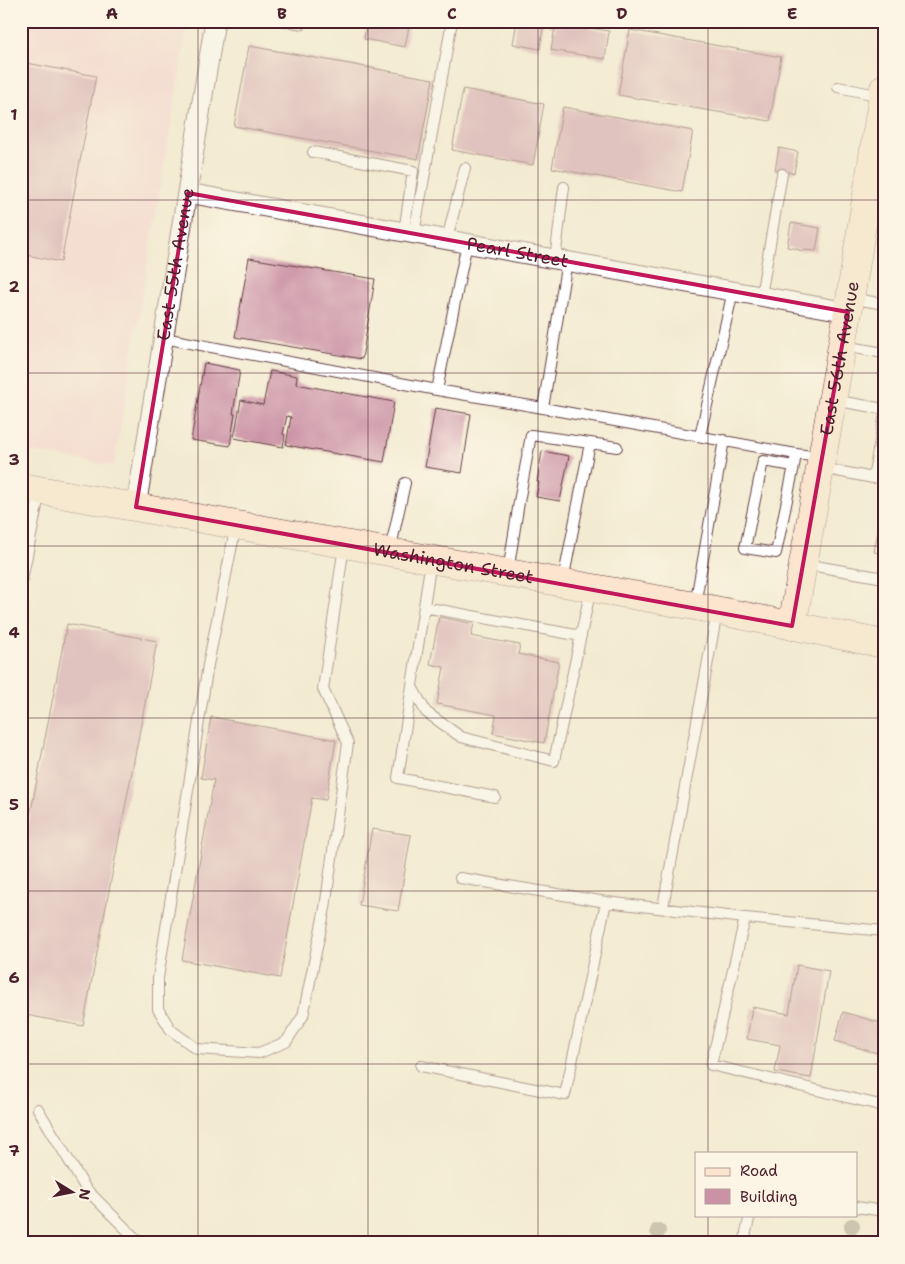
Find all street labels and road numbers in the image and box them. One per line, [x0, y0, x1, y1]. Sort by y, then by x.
street label: East 55th Avenue [151, 186, 200, 342]
street label: Pearl Street [465, 231, 571, 273]
street label: East 56th Avenue [814, 279, 865, 437]
street label: Washington Street [371, 537, 535, 589]

